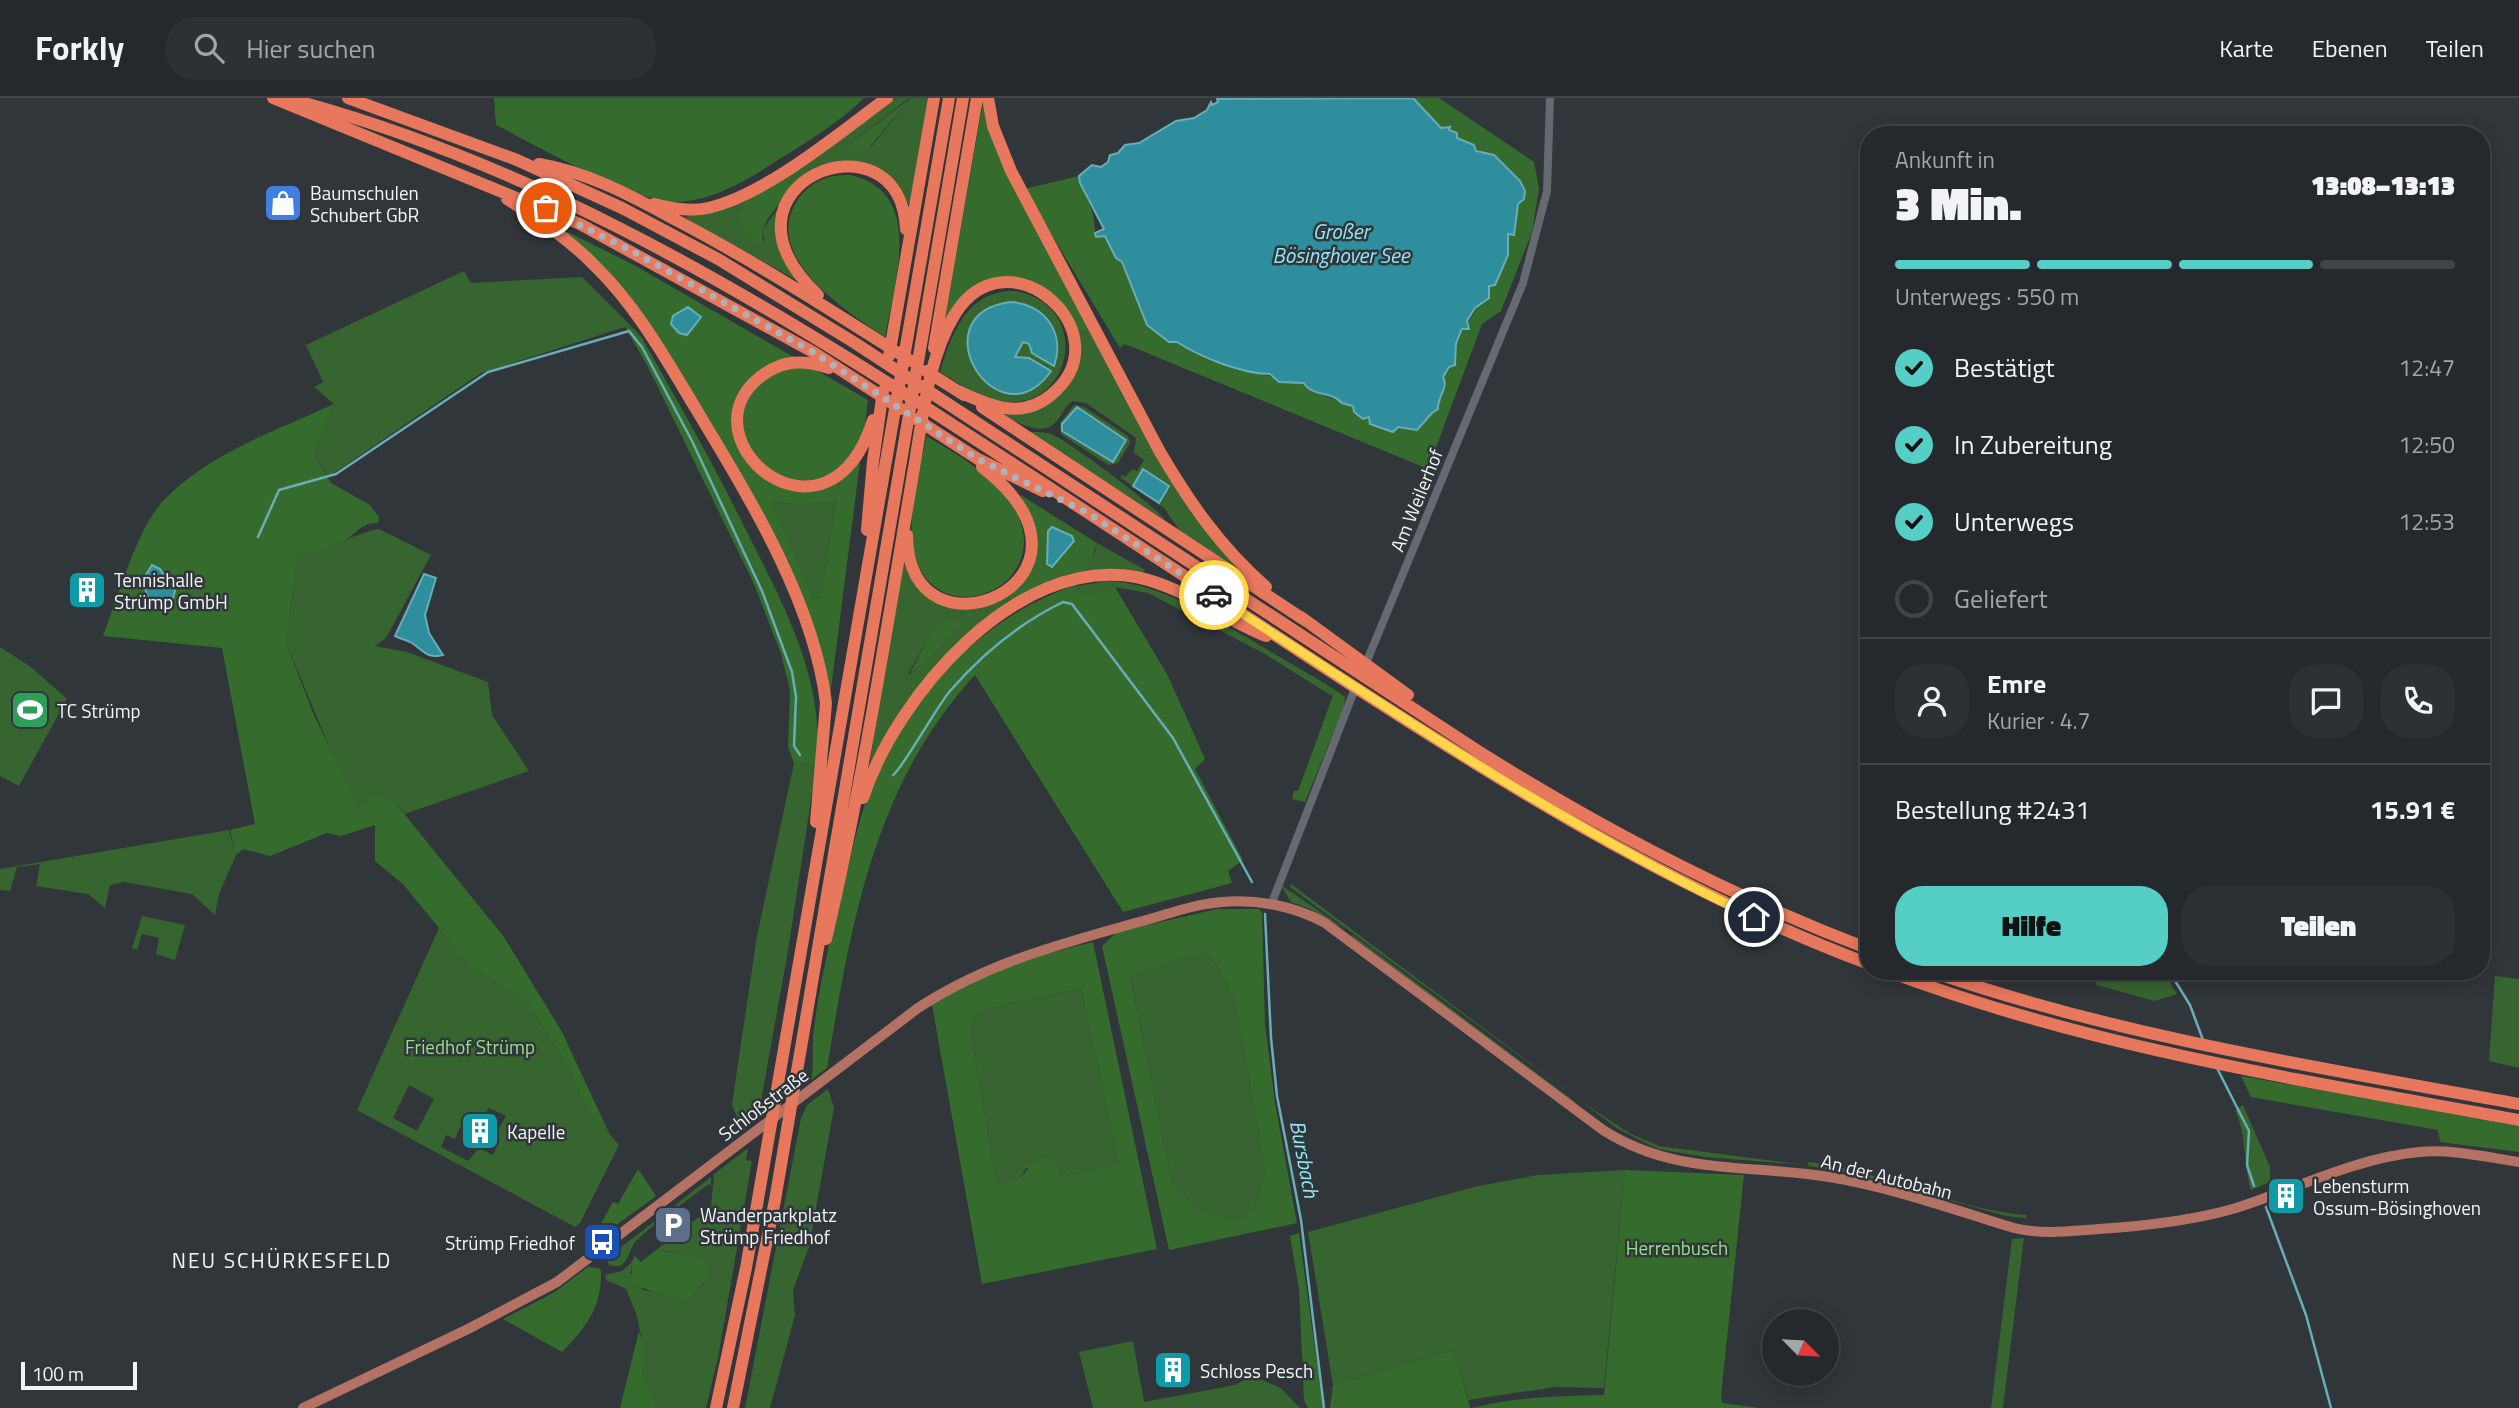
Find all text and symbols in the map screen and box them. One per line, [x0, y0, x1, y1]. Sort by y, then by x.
search box [166, 17, 656, 80]
text: Forkly [35, 23, 124, 73]
icon: search [190, 29, 228, 67]
text: Hier suchen [246, 29, 376, 68]
text: Karte [2219, 30, 2274, 66]
text: Ebenen [2312, 30, 2388, 66]
text: Teilen [2426, 30, 2484, 66]
text: Ankunft in [1895, 142, 1995, 177]
text: 13:08–13:13 [2311, 166, 2455, 205]
text: 3 Min. [1895, 168, 2022, 238]
place label: Baumschulen Schubert GbR [310, 178, 419, 229]
pin [516, 178, 576, 238]
shop icon: Baumschulen Schubert GbR [262, 182, 304, 224]
icon: bag [527, 189, 565, 227]
water label: Großer Bösinghover See [1273, 215, 1411, 271]
text: Unterwegs · 550 m [1895, 279, 2079, 314]
text: Bestätigt [1954, 348, 2055, 387]
icon: check [1895, 349, 1933, 387]
text: 12:47 [2398, 350, 2455, 385]
text: In Zubereitung [1954, 425, 2112, 464]
icon: check [1895, 426, 1933, 464]
text: 12:50 [2398, 427, 2455, 462]
street label: Am Weilerhof [1382, 444, 1450, 556]
text: Unterwegs [1954, 502, 2074, 541]
icon: check [1895, 503, 1933, 541]
text: 12:53 [2398, 504, 2455, 539]
courier [1179, 560, 1249, 630]
place label: Tennishalle Strümp GmbH [114, 565, 228, 616]
building icon: Tennishalle Strümp GmbH [66, 569, 108, 611]
icon: car [1195, 576, 1233, 614]
text: Geliefert [1954, 579, 2048, 618]
button: person [1895, 664, 1969, 738]
text: Emre [1987, 664, 2046, 703]
button: chat [2289, 664, 2363, 738]
button: phone [2381, 664, 2455, 738]
sports icon: TC Strümp [9, 689, 51, 731]
place label: TC Strümp [57, 696, 141, 725]
text: Kurier · 4.7 [1987, 703, 2090, 738]
text: Bestellung #2431 [1895, 790, 2090, 829]
text: 15.91 € [2370, 790, 2455, 829]
button: Hilfe [1895, 886, 2168, 966]
button: Teilen [2182, 886, 2455, 966]
pin [1724, 887, 1784, 947]
icon: home [1735, 898, 1773, 936]
park label: Friedhof Strümp [405, 1032, 535, 1061]
street label: Schloßstraße [712, 1060, 814, 1148]
building icon: Kapelle [459, 1110, 501, 1152]
place label: Kapelle [507, 1117, 565, 1146]
water label: Bursbach [1282, 1118, 1328, 1201]
street label: An der Autobahn [1818, 1146, 1956, 1206]
place label: Lebensturm Ossum-Bösinghoven [2313, 1171, 2481, 1222]
building icon: Lebensturm Ossum-Bösinghoven [2265, 1175, 2307, 1217]
place label: Wanderparkplatz Strümp Friedhof [700, 1200, 837, 1251]
parking icon: Wanderparkplatz Strümp Friedhof [652, 1204, 694, 1246]
bus stop icon: Strümp Friedhof [581, 1221, 623, 1263]
place label: Strümp Friedhof [445, 1228, 576, 1257]
park label: Herrenbusch [1626, 1233, 1728, 1262]
district label: NEU SCHÜRKESFELD [172, 1244, 392, 1276]
north arrow [1762, 1309, 1839, 1386]
map controls [1762, 1309, 1839, 1386]
building icon: Schloss Pesch [1152, 1349, 1194, 1391]
place label: Schloss Pesch [1200, 1356, 1313, 1385]
scale bar [21, 1359, 136, 1391]
text: 100 m [32, 1359, 84, 1388]

